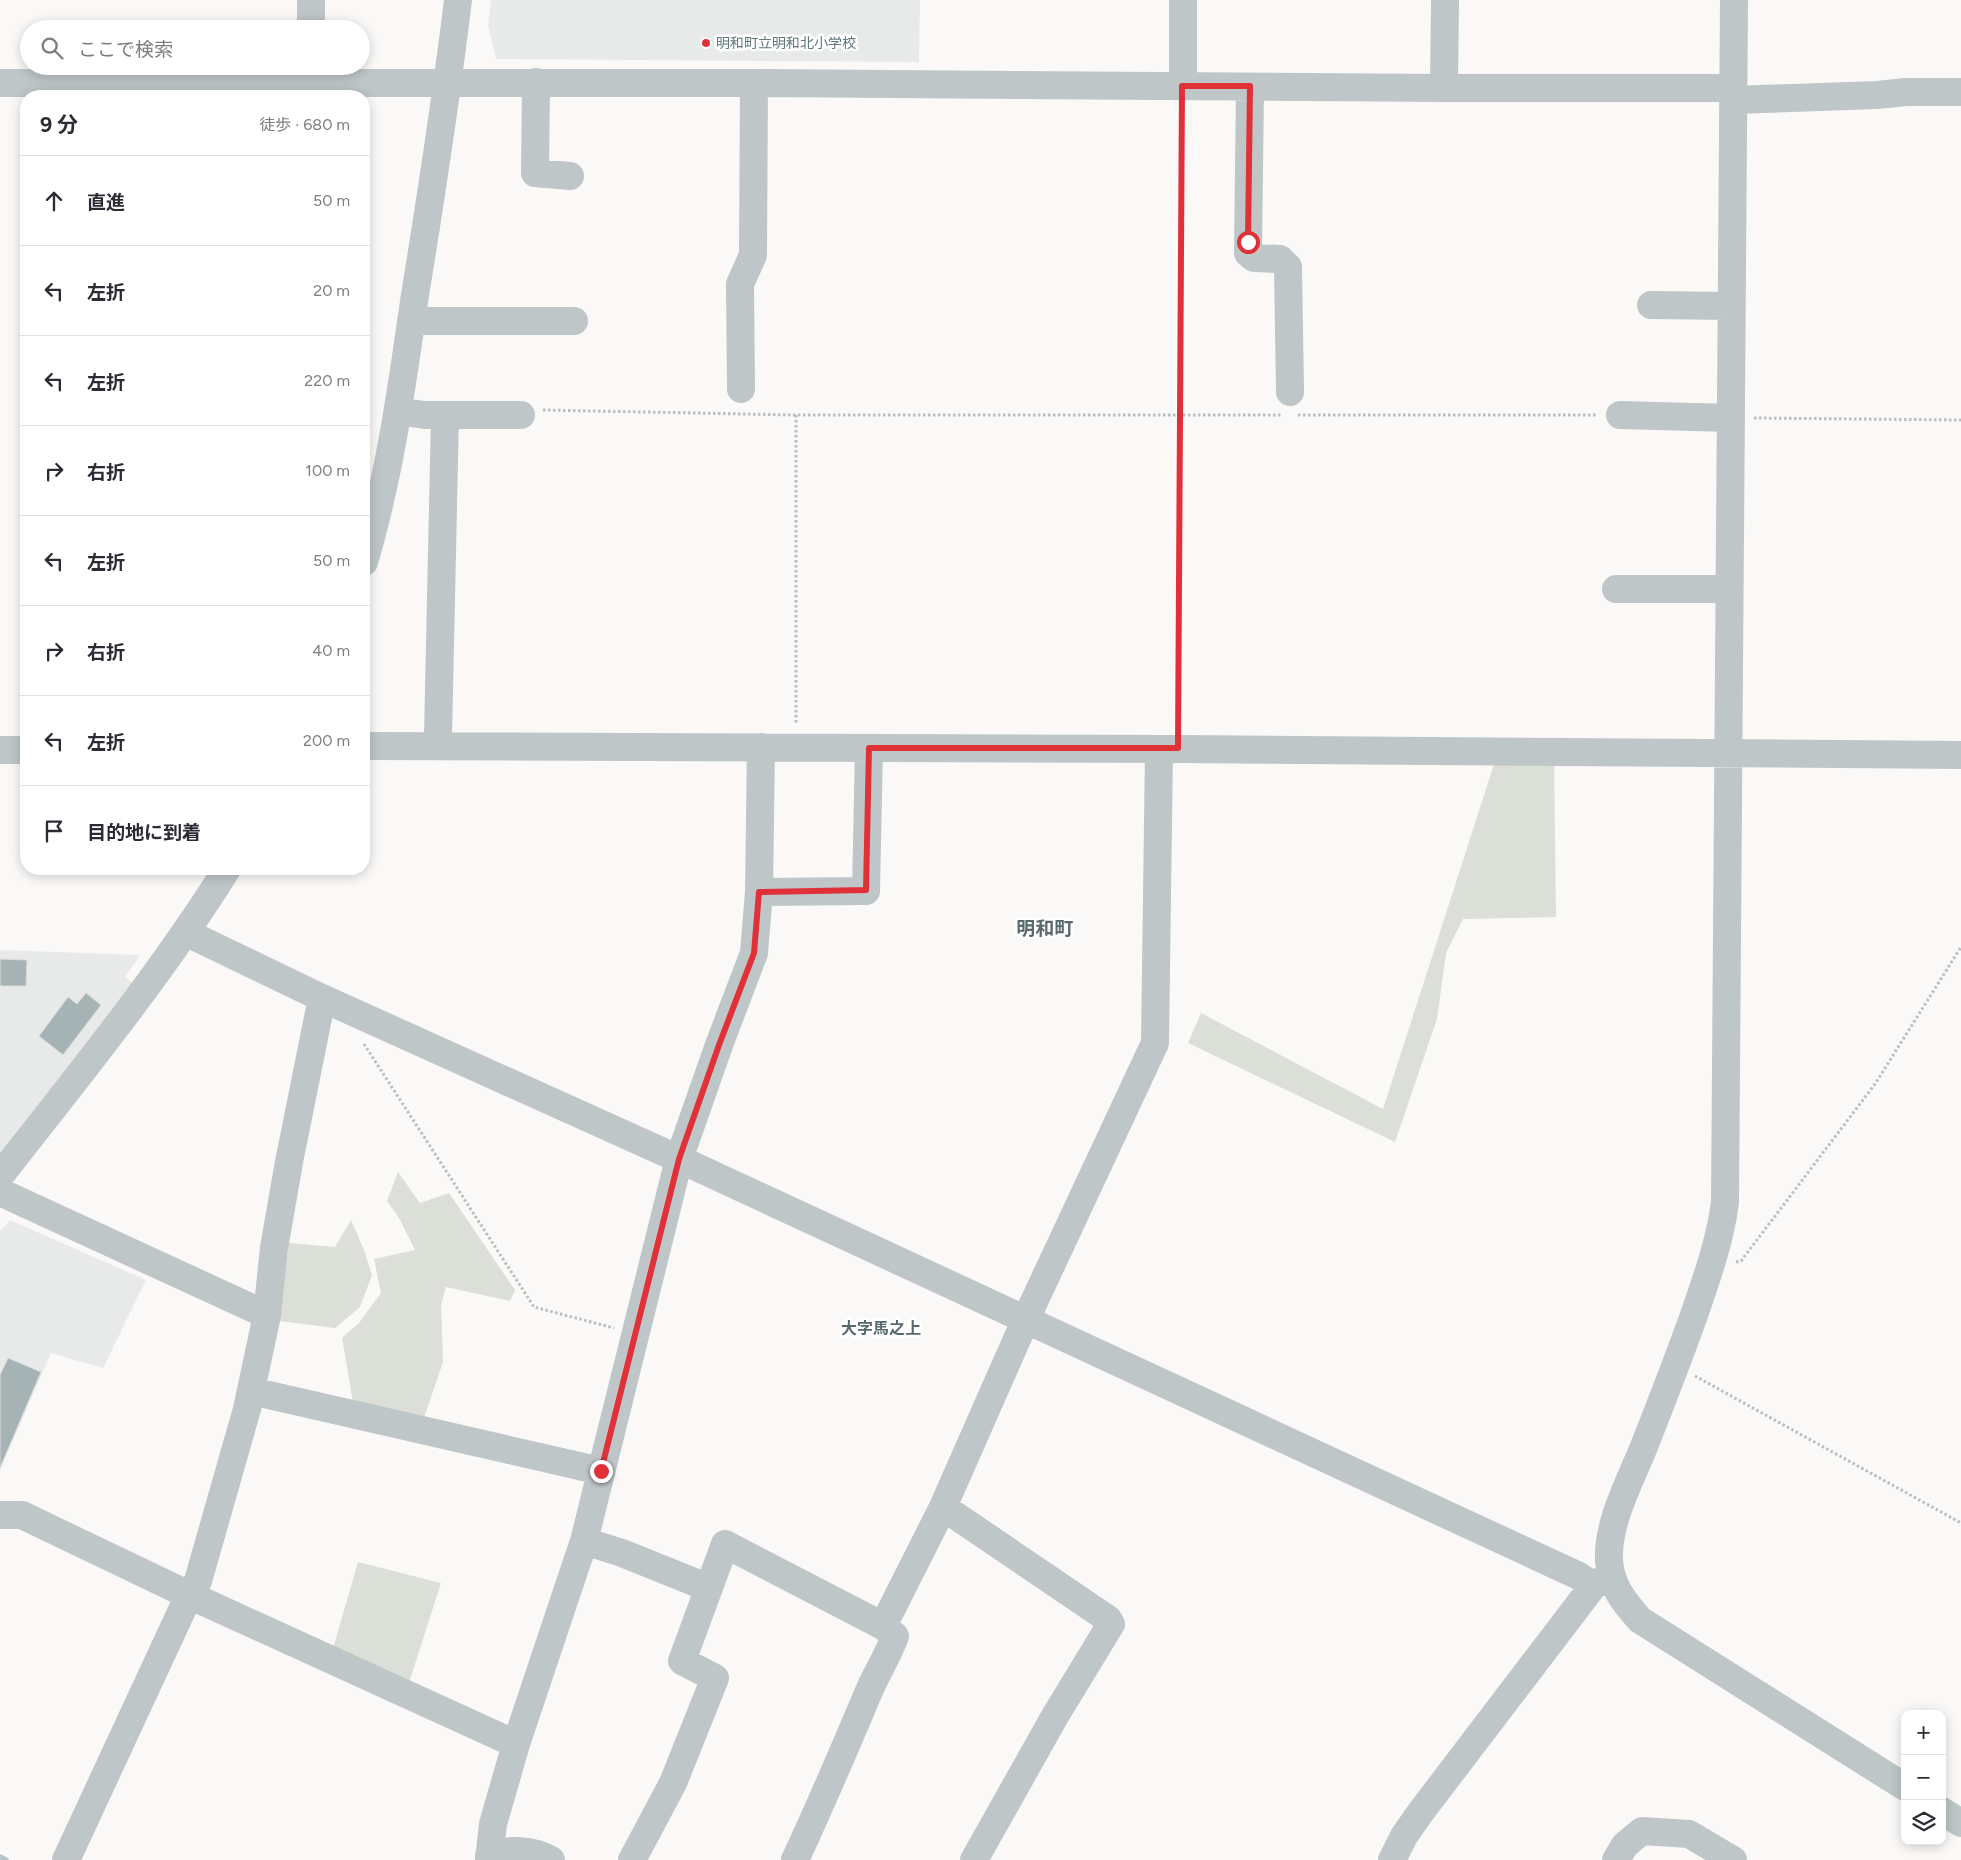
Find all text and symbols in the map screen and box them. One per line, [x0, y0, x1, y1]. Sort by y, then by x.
search box [20, 20, 370, 75]
icon: search [38, 34, 66, 62]
place label: 明和町立明和北小学校 [716, 35, 856, 52]
marker: 明和町立明和北小学校 [700, 37, 712, 49]
text: ここで検索 [78, 38, 173, 61]
text: 9 分 [40, 112, 78, 137]
text: 徒歩 · 680 m [259, 115, 350, 134]
icon: ahead [40, 187, 68, 215]
text: 直進 [87, 191, 125, 214]
text: 50 m [313, 191, 350, 210]
route start [1237, 231, 1260, 254]
icon: left [40, 277, 68, 305]
text: 左折 [87, 281, 125, 304]
text: 20 m [313, 281, 350, 300]
icon: left [40, 367, 68, 395]
text: 左折 [87, 371, 125, 394]
text: 220 m [304, 371, 350, 390]
icon: right [40, 457, 68, 485]
text: 右折 [87, 461, 125, 484]
text: 100 m [305, 461, 350, 480]
icon: left [40, 547, 68, 575]
text: 左折 [87, 551, 125, 574]
text: 50 m [313, 551, 350, 570]
icon: right [40, 637, 68, 665]
text: 右折 [87, 641, 125, 664]
text: 40 m [312, 641, 350, 660]
icon: left [40, 727, 68, 755]
text: 左折 [87, 731, 125, 754]
text: 200 m [303, 731, 350, 750]
icon: arrive [40, 817, 68, 845]
text: 目的地に到着 [87, 821, 201, 844]
district label: 明和町 [1016, 917, 1074, 940]
district label: 大字馬之上 [841, 1319, 921, 1338]
route end [590, 1460, 613, 1483]
map controls [1901, 1710, 1946, 1845]
button: + [1901, 1710, 1946, 1755]
button: − [1901, 1755, 1946, 1800]
button: layers [1901, 1800, 1946, 1845]

